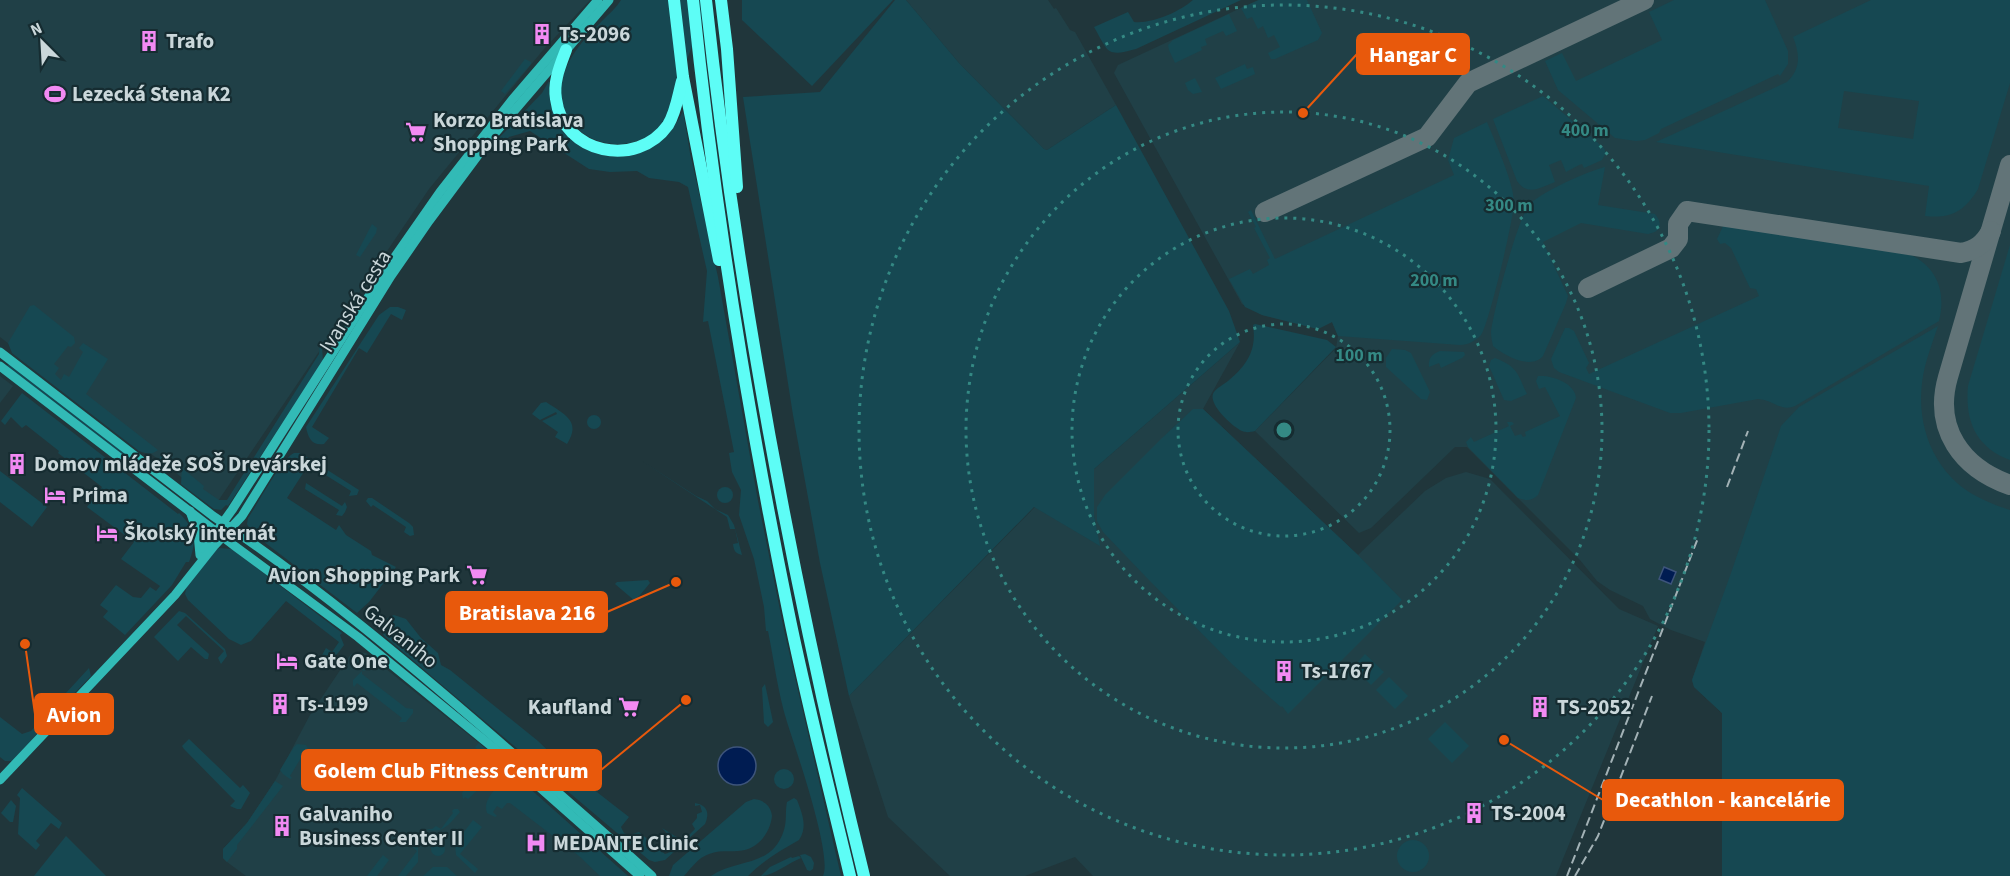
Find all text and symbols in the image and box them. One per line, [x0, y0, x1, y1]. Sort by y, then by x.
north arrow [12, 12, 72, 72]
text: N [27, 17, 46, 41]
place label: Ts-2096 [559, 19, 630, 49]
building icon: Ts-2096 [530, 22, 554, 46]
place label: Trafo [166, 26, 214, 56]
building icon: Trafo [137, 29, 161, 53]
callout: Hangar C [1357, 34, 1469, 74]
text: Hangar C [1369, 39, 1457, 71]
place label: Lezecká Stena K2 [72, 79, 231, 109]
sports icon: Lezecká Stena K2 [43, 82, 67, 106]
place label: Korzo Bratislava Shopping Park [433, 105, 584, 159]
text: 400 m [1561, 118, 1609, 143]
supermarket icon: Korzo Bratislava Shopping Park [404, 120, 428, 144]
text: 300 m [1485, 193, 1533, 218]
street label: Ivanská cesta [312, 244, 398, 358]
text: 200 m [1410, 268, 1458, 293]
text: 100 m [1335, 343, 1383, 368]
centre of rings [1274, 420, 1294, 440]
place label: Domov mládeže SOŠ Drevárskej [34, 449, 327, 479]
building icon: Domov mládeže SOŠ Drevárskej [5, 452, 29, 476]
place label: Prima [72, 480, 128, 510]
hotel icon: Prima [43, 483, 67, 507]
place label: Školský internát [124, 518, 276, 548]
hotel icon: Školský internát [95, 521, 119, 545]
place label: Avion Shopping Park [267, 560, 460, 590]
supermarket icon: Avion Shopping Park [465, 563, 489, 587]
callout: Bratislava 216 [446, 592, 607, 632]
street label: Galvaniho [357, 597, 445, 675]
text: Bratislava 216 [459, 597, 595, 629]
place label: Gate One [304, 646, 388, 676]
hotel icon: Gate One [275, 649, 299, 673]
place label: Ts-1767 [1301, 656, 1372, 686]
building icon: Ts-1767 [1272, 659, 1296, 683]
place label: Ts-1199 [297, 689, 368, 719]
building icon: Ts-1199 [268, 692, 292, 716]
place label: Kaufland [528, 692, 612, 722]
place label: TS-2052 [1557, 692, 1632, 722]
callout: Avion [35, 694, 113, 734]
supermarket icon: Kaufland [617, 695, 641, 719]
building icon: TS-2052 [1528, 695, 1552, 719]
text: Avion [46, 699, 101, 731]
callout: Golem Club Fitness Centrum [302, 750, 601, 790]
text: Golem Club Fitness Centrum [313, 755, 589, 787]
callout: Decathlon - kancelárie [1603, 780, 1843, 820]
text: Decathlon - kancelárie [1615, 784, 1831, 816]
place label: TS-2004 [1491, 798, 1566, 828]
place label: Galvaniho Business Center II [299, 799, 463, 853]
building icon: TS-2004 [1462, 801, 1486, 825]
building icon: Galvaniho Business Center II [270, 814, 294, 838]
place label: MEDANTE Clinic [553, 828, 699, 858]
hospital icon: MEDANTE Clinic [524, 831, 548, 855]

